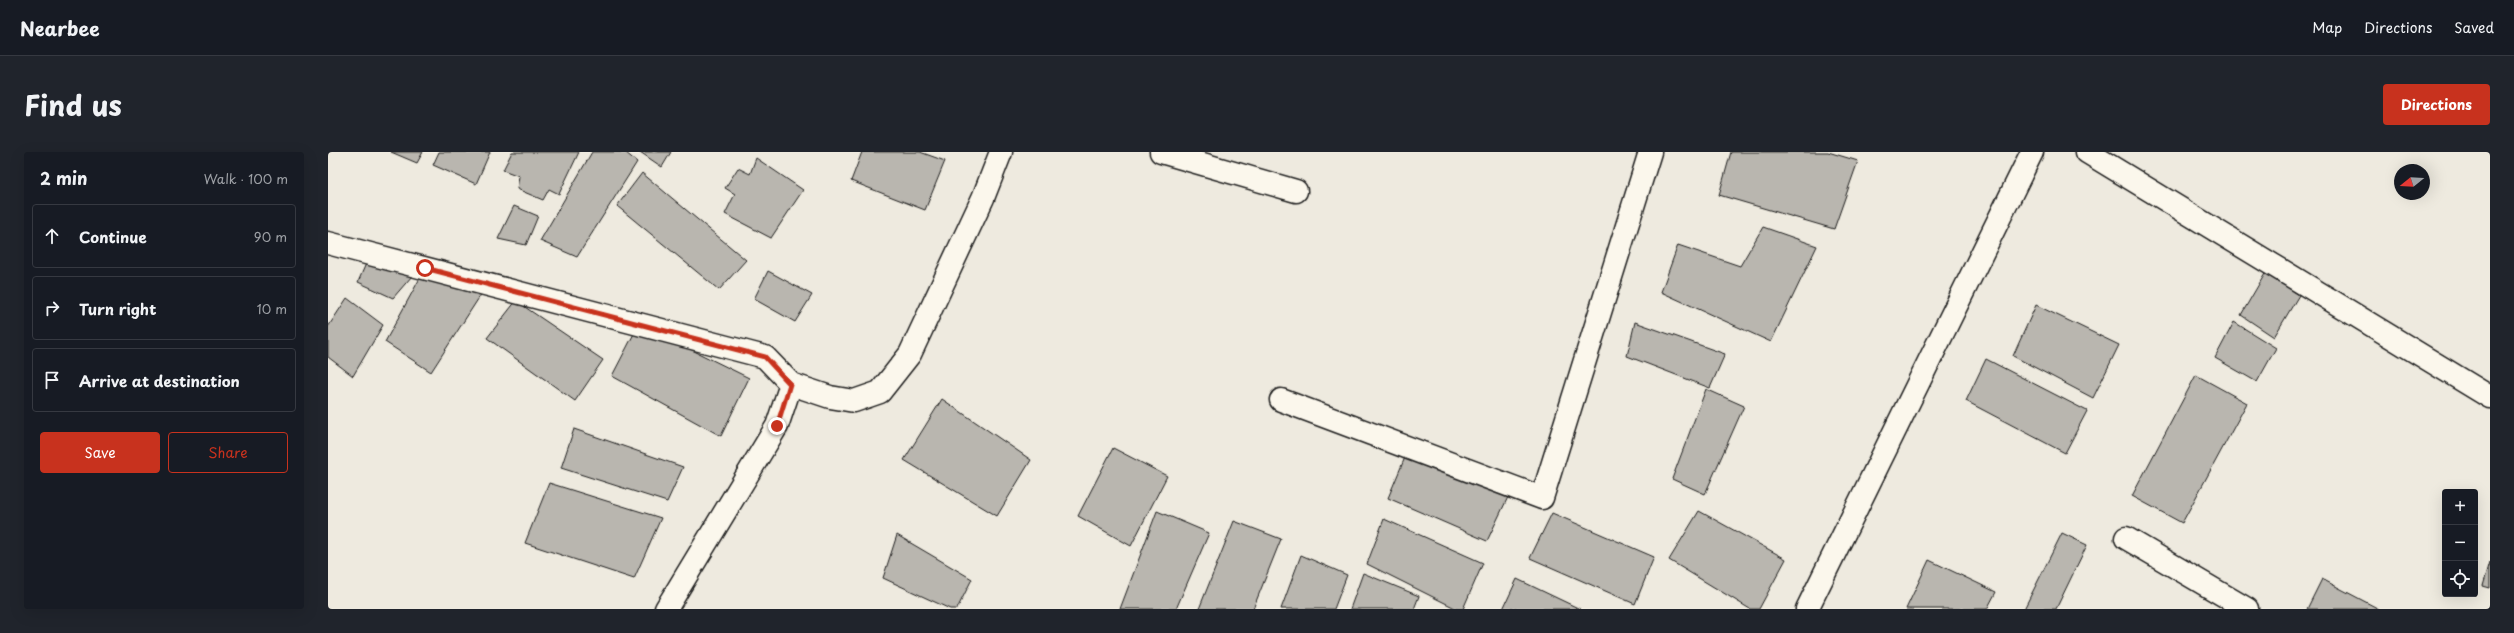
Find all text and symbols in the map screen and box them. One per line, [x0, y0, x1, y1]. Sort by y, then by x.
text: Nearbee [20, 14, 100, 42]
text: Map [2312, 17, 2342, 38]
text: Directions [2364, 17, 2432, 38]
text: Saved [2454, 17, 2494, 38]
text: Find us [24, 83, 122, 126]
button: Directions [2383, 84, 2490, 125]
north arrow [2394, 164, 2430, 200]
text: 2 min [40, 165, 87, 191]
text: Walk · 100 m [204, 169, 288, 188]
icon: ahead [41, 225, 63, 247]
text: Continue [79, 225, 147, 248]
text: 90 m [254, 227, 287, 246]
route start [416, 259, 434, 277]
icon: right [41, 297, 63, 319]
text: Turn right [79, 297, 156, 320]
text: 10 m [257, 299, 287, 318]
icon: arrive [41, 369, 63, 391]
text: Arrive at destination [79, 369, 240, 392]
route end [768, 417, 786, 435]
button: Save [40, 432, 160, 473]
button: Share [168, 432, 288, 473]
map controls [2442, 489, 2478, 597]
button: + [2442, 489, 2478, 525]
button: − [2442, 525, 2478, 561]
button: locate [2442, 561, 2478, 597]

